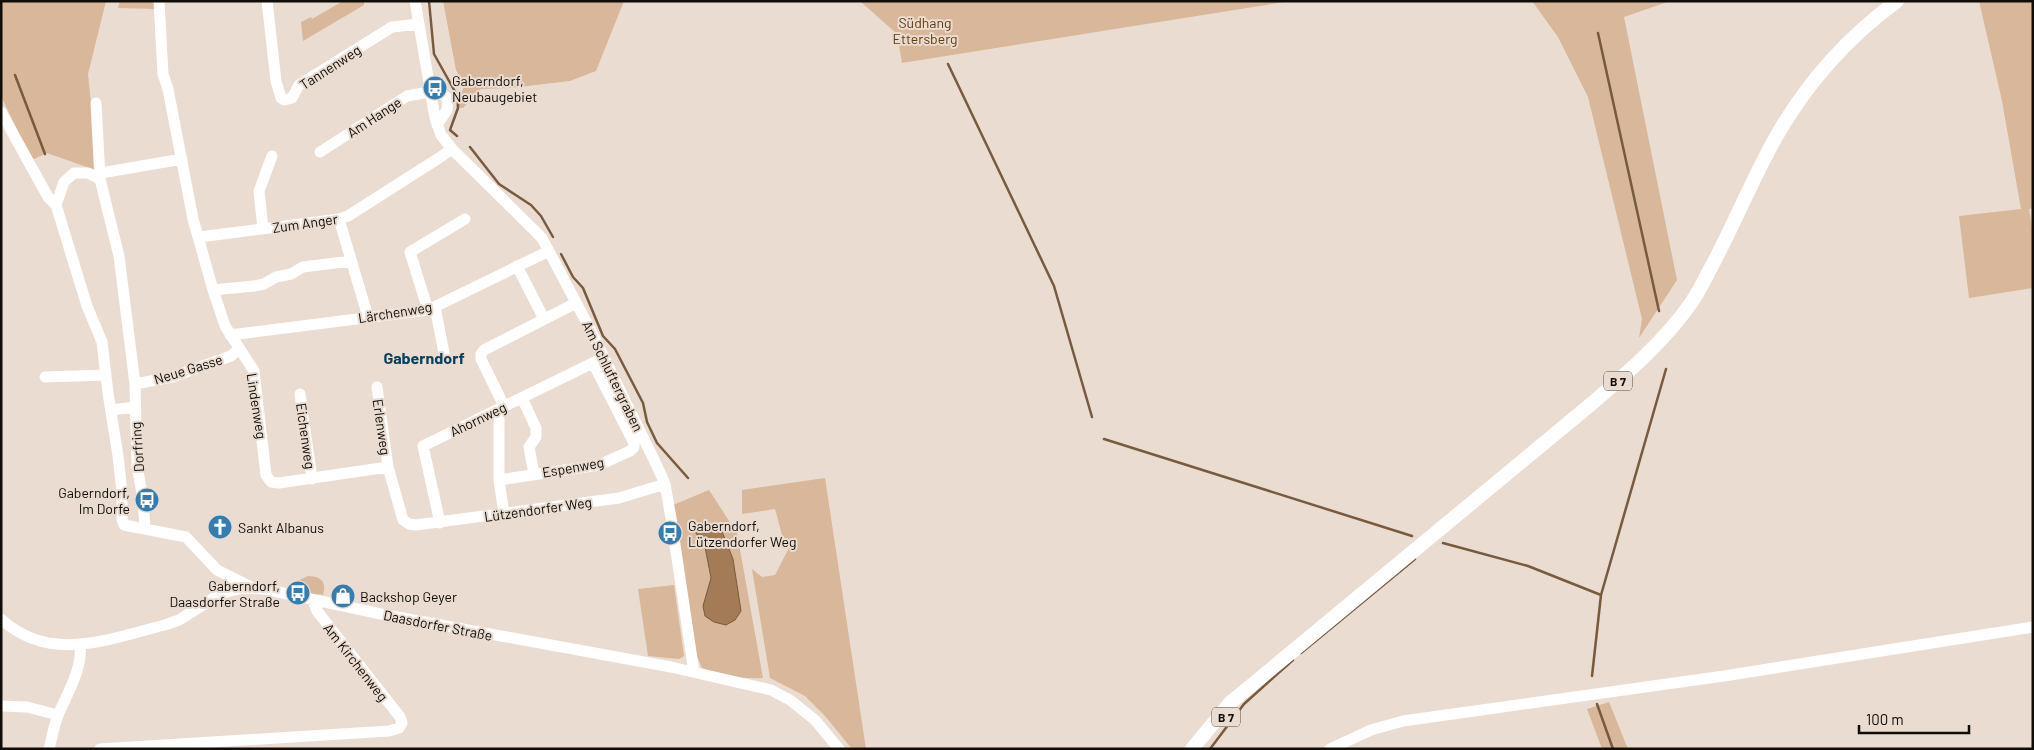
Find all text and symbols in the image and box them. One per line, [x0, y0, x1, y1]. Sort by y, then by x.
park label: Südhang Ettersberg [892, 14, 958, 47]
street label: Tannenweg [296, 41, 364, 93]
place label: Gaberndorf, Neubaugebiet [452, 72, 537, 105]
bus stop icon: Gaberndorf, Neubaugebiet [422, 75, 448, 101]
street label: Am Hange [344, 93, 404, 141]
street label: Zum Anger [271, 210, 339, 236]
street label: Lärchenweg [357, 298, 433, 326]
street label: Am Schluftergraben [579, 318, 647, 434]
district label: Gaberndorf [383, 348, 465, 367]
street label: Neue Gasse [152, 350, 224, 388]
street label: Lindenweg [243, 372, 271, 440]
road number: B 7 [1604, 372, 1632, 391]
street label: Erlenweg [370, 398, 394, 456]
street label: Ahornweg [447, 398, 509, 440]
street label: Eichenweg [293, 402, 319, 470]
street label: Dorfring [127, 421, 147, 473]
street label: Espenweg [541, 453, 605, 481]
place label: Gaberndorf, Im Dorfe [58, 484, 130, 517]
bus stop icon: Gaberndorf, Im Dorfe [134, 487, 160, 513]
street label: Lützendorfer Weg [483, 493, 593, 525]
church icon: Sankt Albanus [207, 514, 233, 540]
place label: Gaberndorf, Lützendorfer Weg [688, 517, 797, 550]
place label: Sankt Albanus [238, 519, 324, 536]
bus stop icon: Gaberndorf, Lützendorfer Weg [657, 520, 683, 546]
place label: Gaberndorf, Daasdorfer Straße [169, 577, 280, 610]
bus stop icon: Gaberndorf, Daasdorfer Straße [285, 580, 311, 606]
shop icon: Backshop Geyer [330, 583, 356, 609]
place label: Backshop Geyer [360, 588, 457, 605]
street label: Daasdorfer Straße [382, 606, 494, 644]
street label: Am Kirchenweg [320, 620, 392, 704]
scale bar [1859, 702, 1969, 734]
road number: B 7 [1212, 708, 1240, 726]
text: 100 m [1866, 710, 1904, 728]

